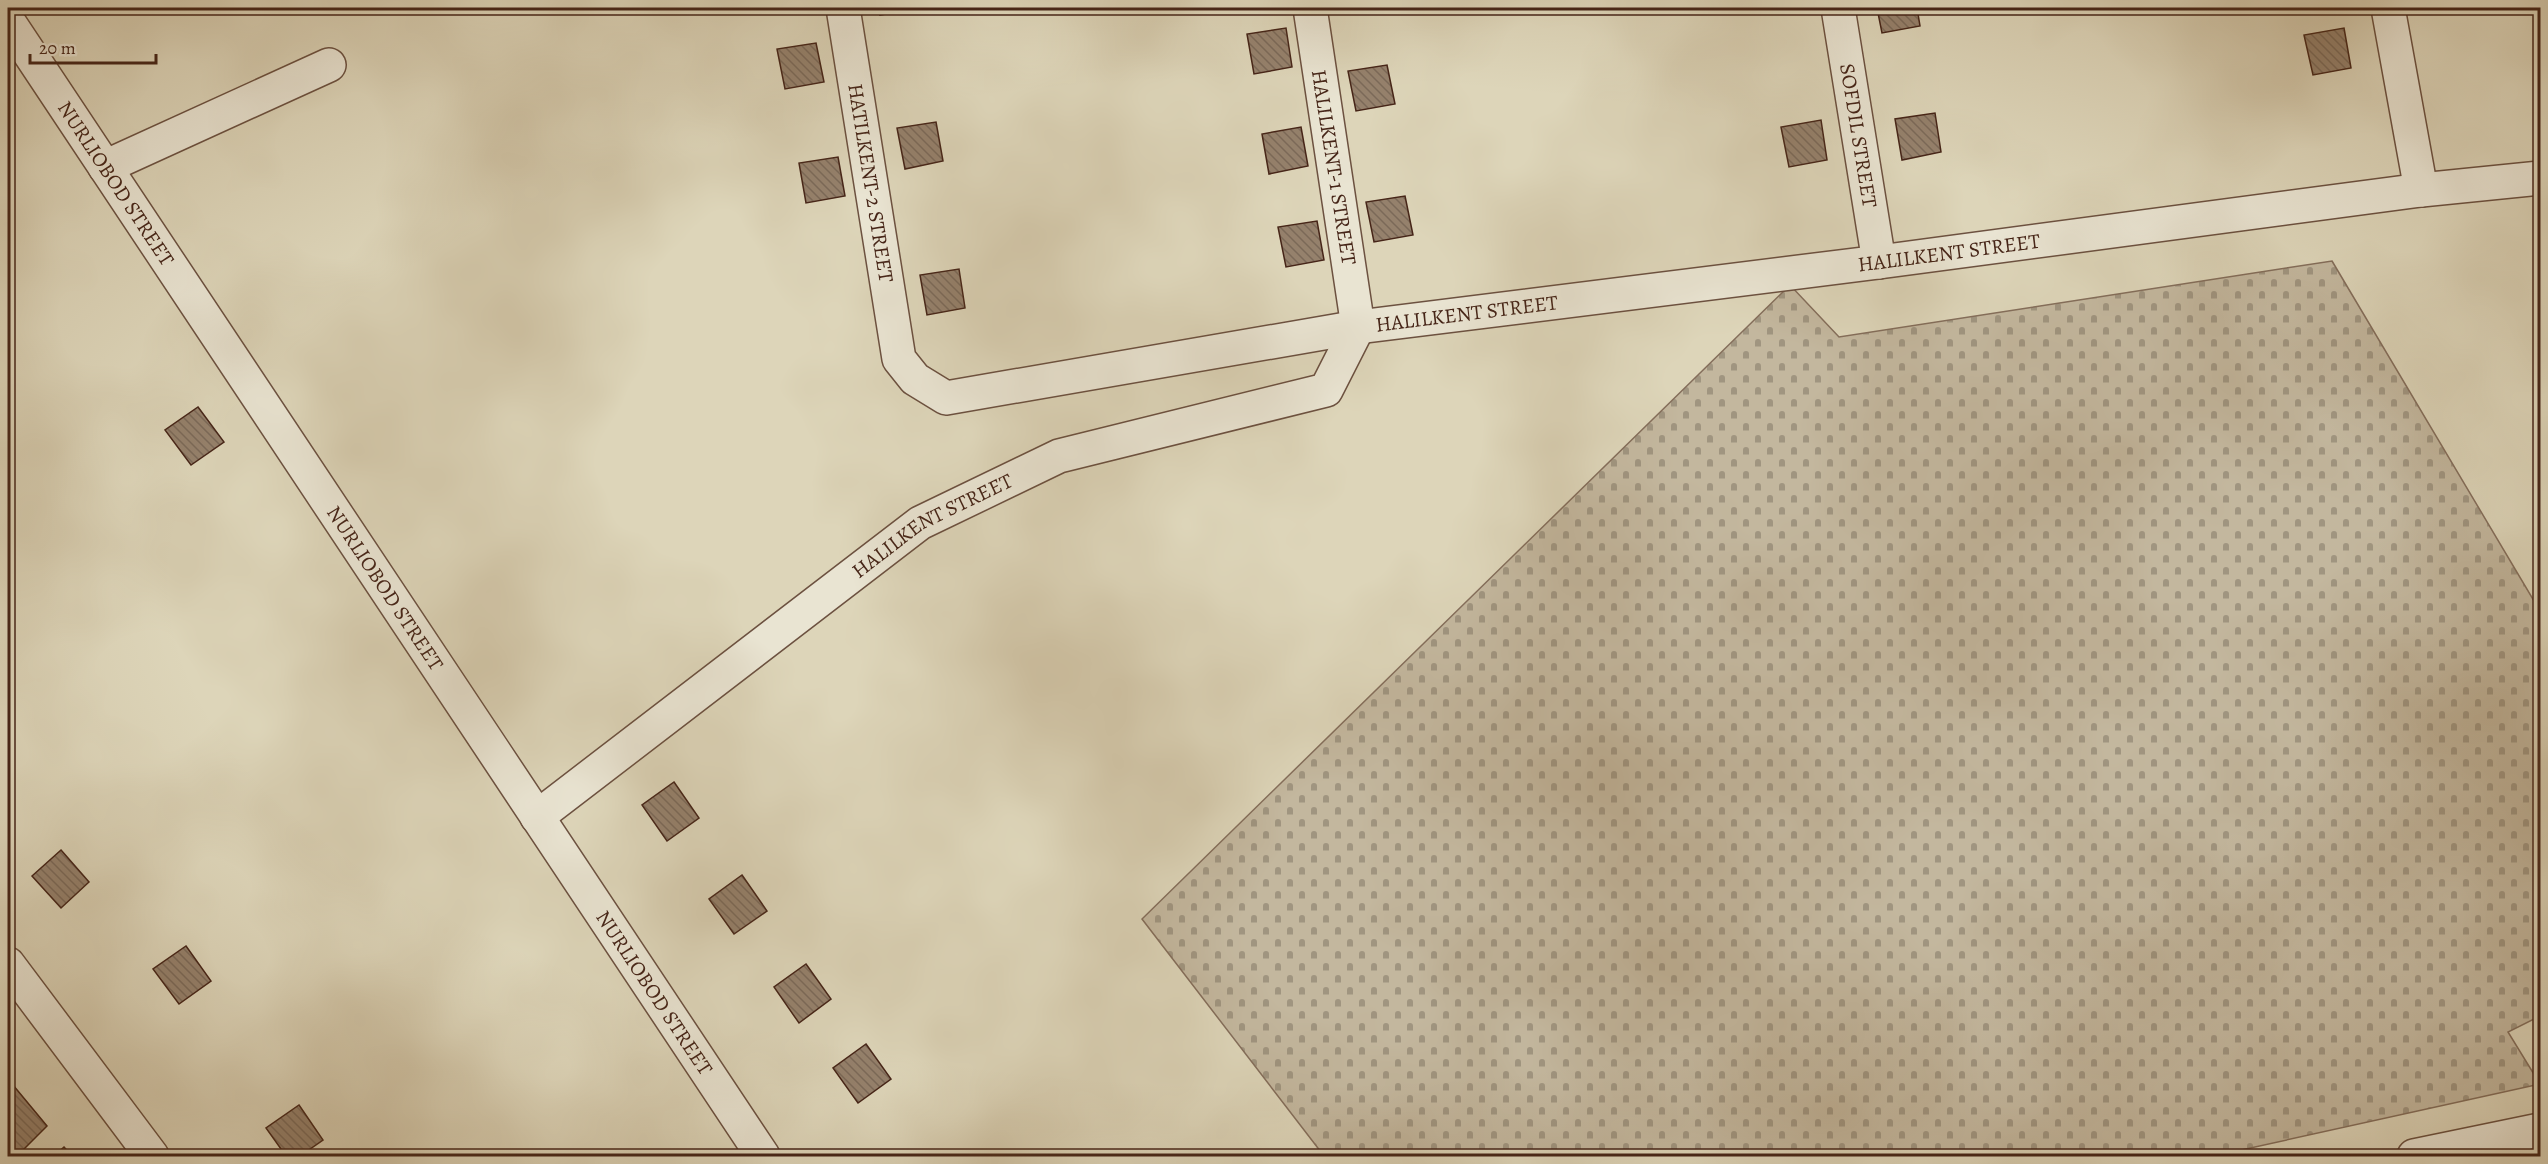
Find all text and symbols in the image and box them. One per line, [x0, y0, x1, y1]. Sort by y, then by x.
scale bar [30, 27, 156, 65]
text: 20 m [39, 36, 76, 60]
street label: SOFDIL STREET [1833, 61, 1884, 210]
street label: HALILKENT-1 STREET [1305, 67, 1363, 267]
street label: HATILKENT-2 STREET [841, 81, 901, 285]
street label: NURLIOBOD STREET [51, 95, 181, 272]
street label: HALILKENT STREET [1856, 227, 2042, 279]
street label: HALILKENT STREET [1374, 288, 1560, 339]
street label: HALILKENT STREET [846, 466, 1018, 584]
street label: NURLIOBOD STREET [320, 500, 450, 676]
street label: NURLIOBOD STREET [589, 905, 720, 1081]

